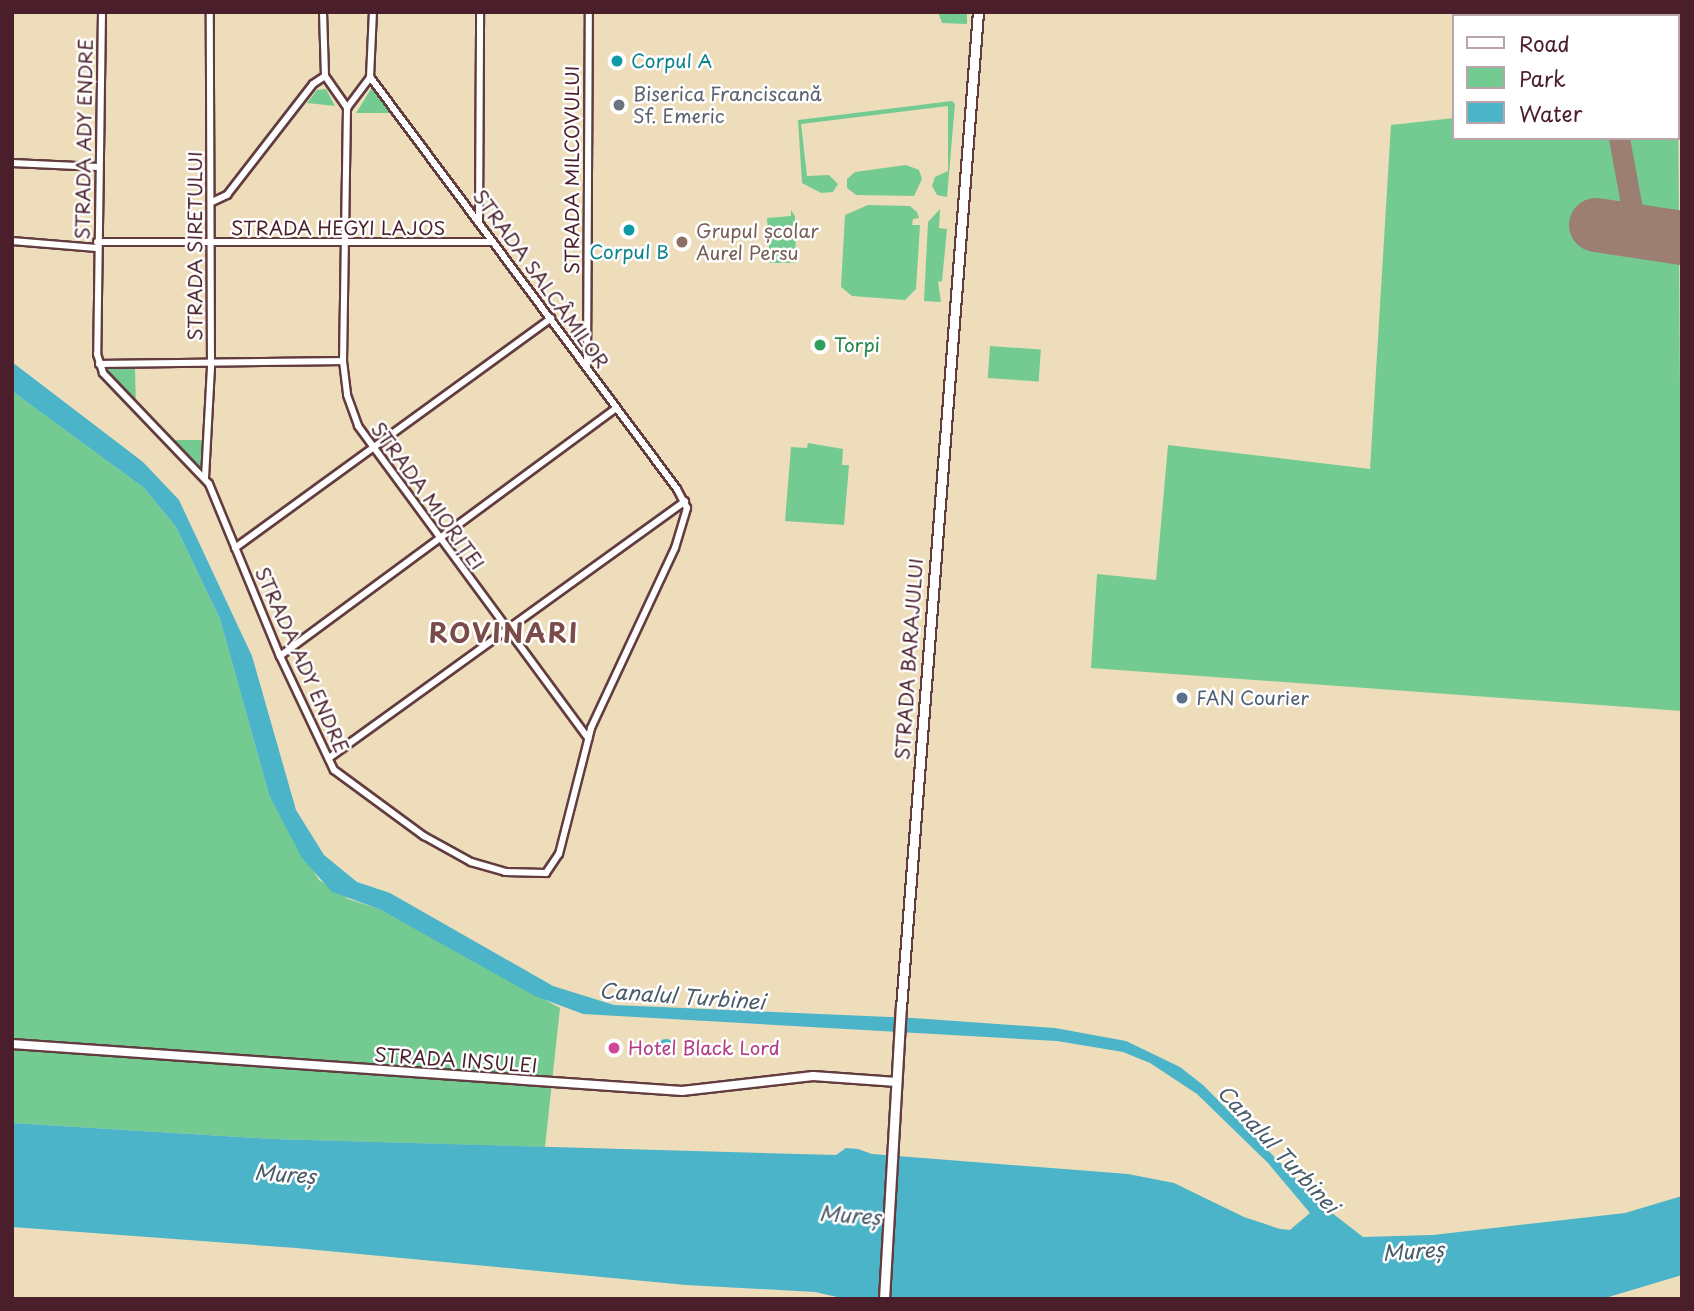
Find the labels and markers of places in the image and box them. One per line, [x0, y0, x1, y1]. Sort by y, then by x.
place label: Corpul A [631, 50, 712, 72]
marker: Corpul A [609, 53, 625, 69]
place label: Biserica Franciscană Sf. Emeric [633, 83, 823, 127]
marker: Biserica Franciscană Sf. Emeric [611, 97, 627, 113]
place label: Grupul școlar Aurel Persu [696, 220, 819, 264]
marker: Corpul B [621, 222, 637, 238]
marker: Grupul școlar Aurel Persu [674, 234, 690, 250]
place label: Corpul B [589, 241, 669, 263]
place label: Torpi [834, 334, 880, 356]
marker: Torpi [812, 337, 828, 353]
place label: FAN Courier [1196, 687, 1310, 709]
marker: FAN Courier [1174, 690, 1190, 706]
place label: Hotel Black Lord [628, 1037, 780, 1059]
marker: Hotel Black Lord [606, 1040, 622, 1056]

